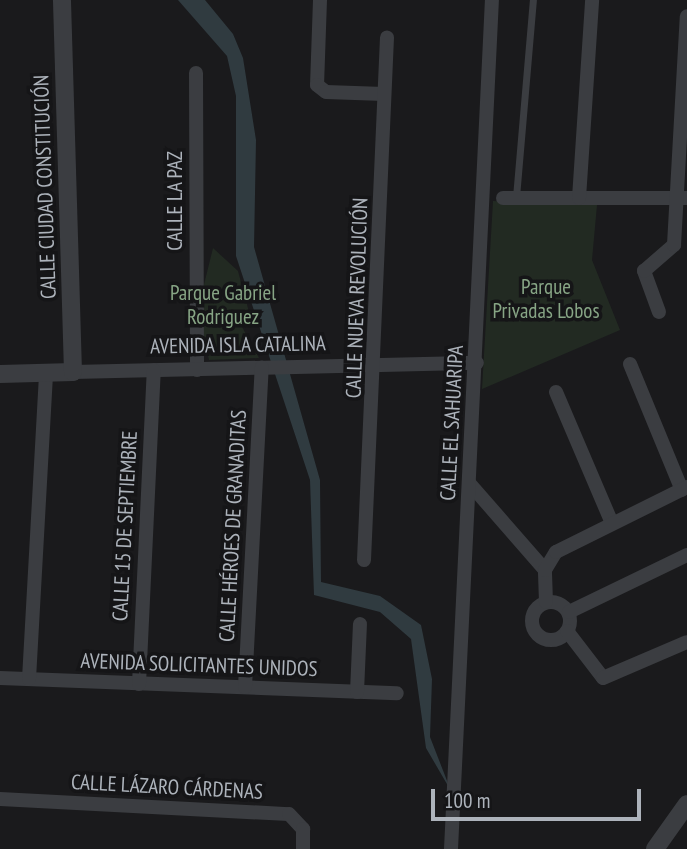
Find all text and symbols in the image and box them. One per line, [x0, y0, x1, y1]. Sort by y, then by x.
street label: CALLE CIUDAD CONSTITUCIÓN [28, 74, 62, 300]
street label: CALLE LA PAZ [162, 151, 188, 251]
street label: CALLE NUEVA REVOLUCIÓN [341, 197, 373, 399]
park label: Parque Privadas Lobos [493, 274, 599, 324]
park label: Parque Gabriel Rodriguez [170, 280, 276, 330]
street label: AVENIDA ISLA CATALINA [149, 331, 327, 359]
street label: CALLE EL SAHUARIPA [435, 344, 469, 502]
street label: CALLE HÉROES DE GRANADITAS [214, 409, 252, 643]
street label: CALLE 15 DE SEPTIEMBRE [107, 430, 143, 622]
street label: AVENIDA SOLICITANTES UNIDOS [80, 648, 318, 682]
street label: CALLE LÁZARO CÁRDENAS [70, 769, 264, 805]
scale bar [435, 776, 645, 820]
text: 100 m [444, 787, 490, 814]

